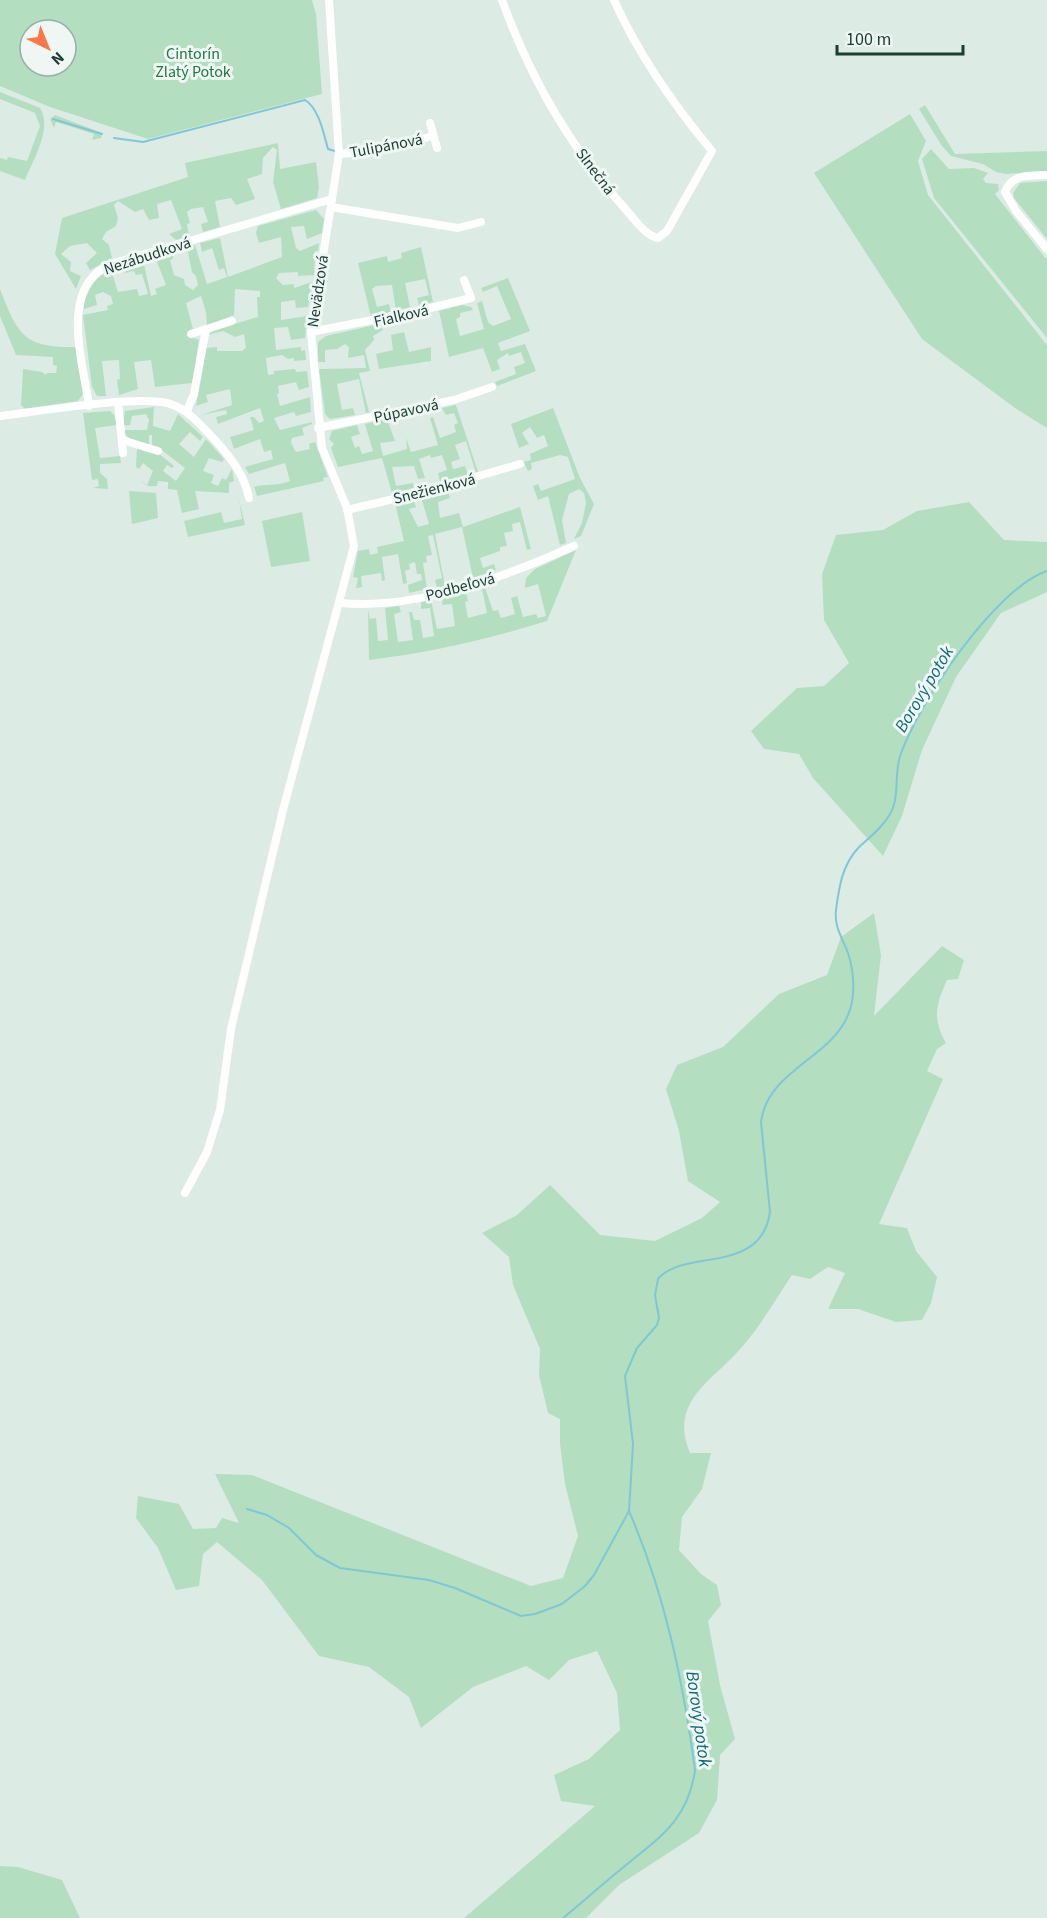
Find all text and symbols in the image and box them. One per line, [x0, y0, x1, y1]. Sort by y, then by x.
north arrow [18, 18, 78, 78]
scale bar [837, 18, 963, 56]
text: 100 m [846, 27, 891, 52]
park label: Cintorín Zlatý Potok [155, 43, 231, 83]
text: N [46, 47, 69, 70]
street label: Tulipánová [348, 128, 425, 164]
street label: Slnečná [570, 144, 620, 200]
street label: Nezábudková [101, 231, 194, 280]
street label: Nevädzová [302, 253, 334, 329]
street label: Fialková [372, 299, 431, 333]
street label: Púpavová [372, 393, 441, 429]
street label: Snežienková [391, 468, 478, 510]
street label: Podbeľová [423, 567, 497, 607]
water label: Borový potok [889, 641, 960, 737]
water label: Borový potok [679, 1670, 718, 1769]

